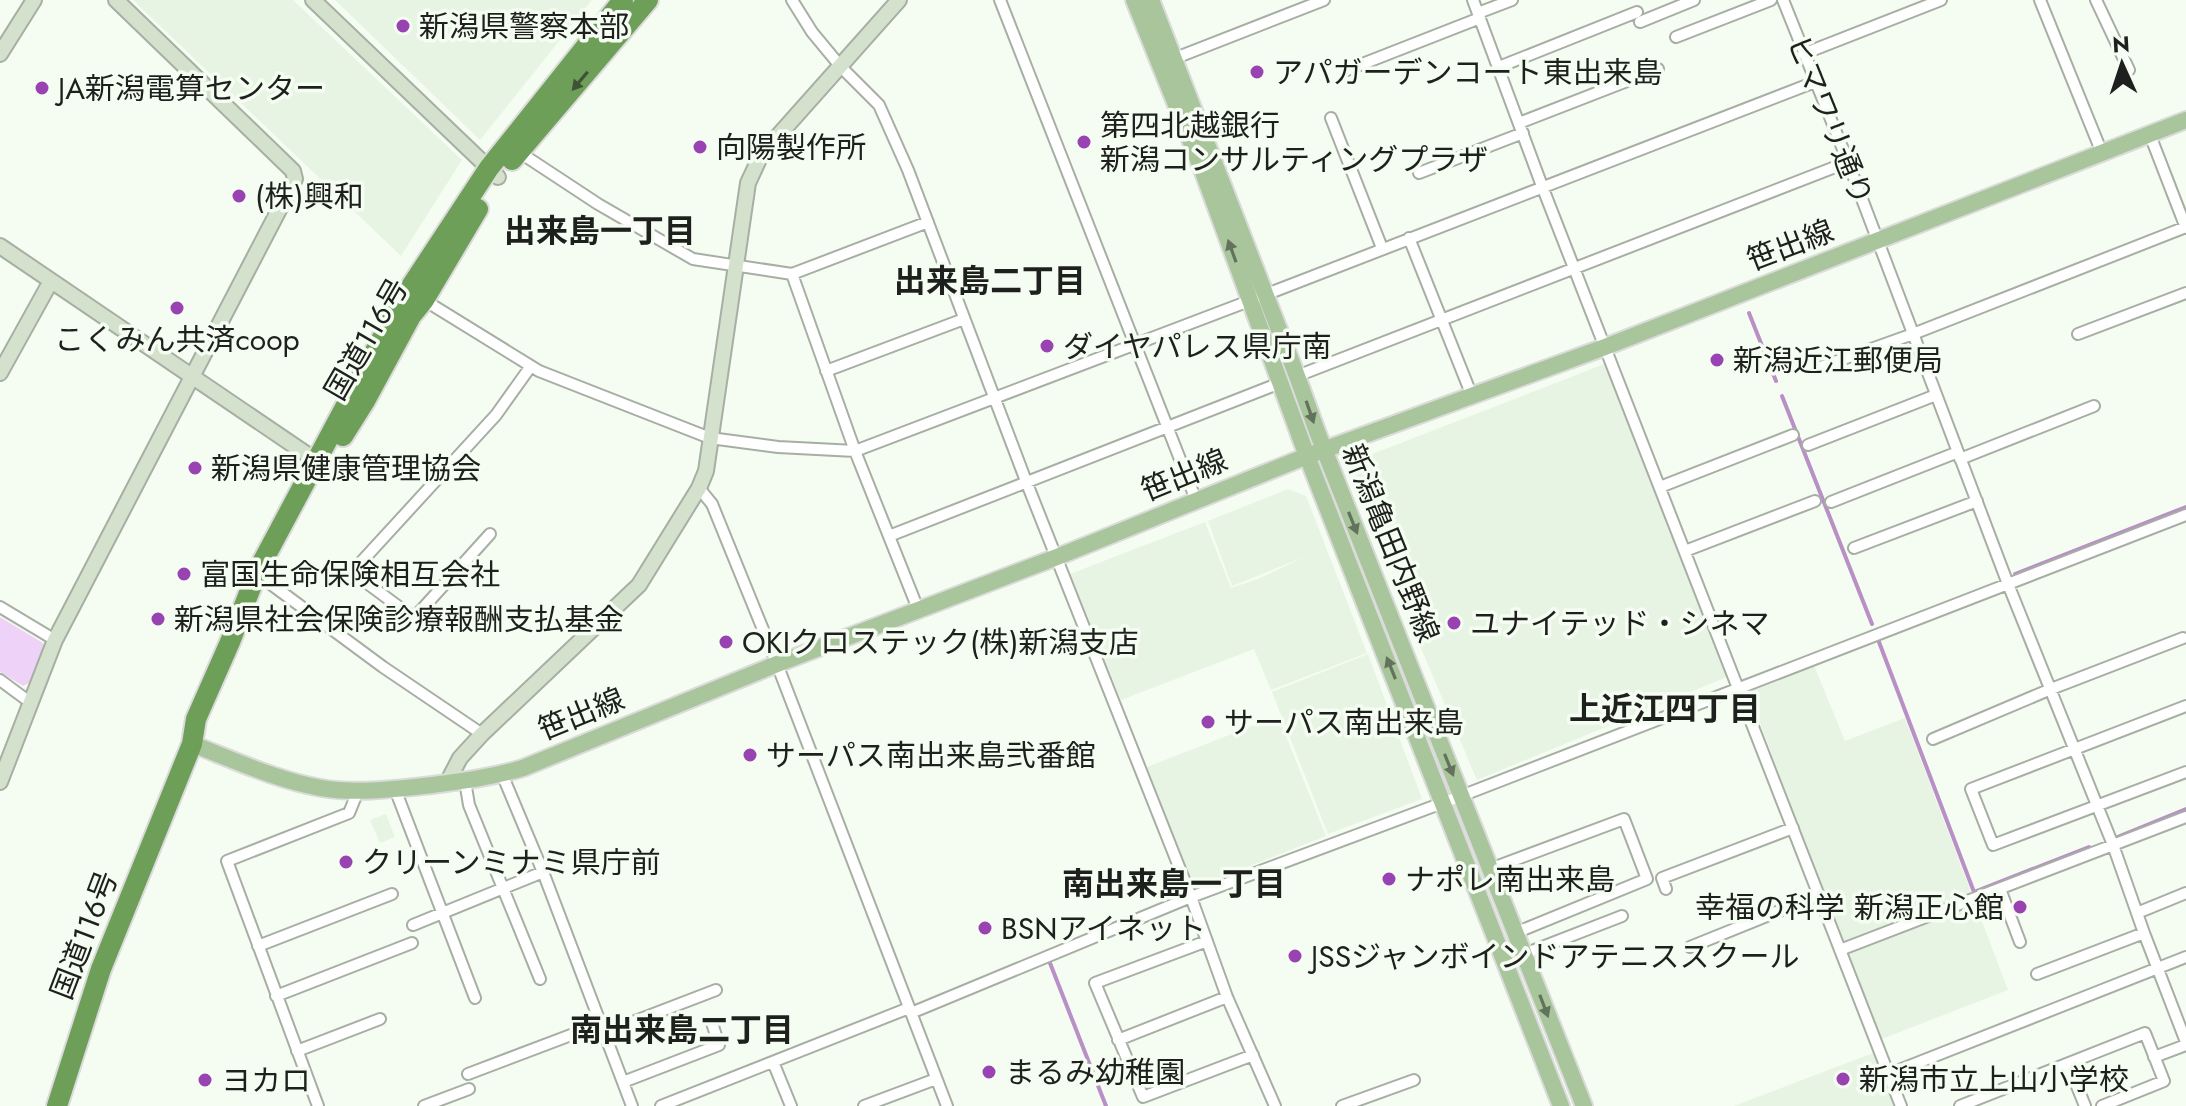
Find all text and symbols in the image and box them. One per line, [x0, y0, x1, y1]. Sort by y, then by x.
place label: 新潟県警察本部 [419, 5, 629, 48]
marker: 新潟県警察本部 [394, 17, 412, 35]
north arrow [2082, 24, 2162, 104]
street label: ヒマワリ通り [1776, 28, 1884, 212]
text: N [2111, 28, 2131, 60]
place label: アパガーデンコート東出来島 [1273, 51, 1662, 94]
marker: アパガーデンコート東出来島 [1248, 63, 1266, 81]
place label: JA新潟電算センター [54, 67, 325, 110]
one-way arrow [572, 70, 589, 90]
marker: JA新潟電算センター [33, 79, 51, 97]
place label: 第四北越銀行 新潟コンサルティングプラザ [1100, 104, 1488, 181]
place label: 向陽製作所 [716, 126, 866, 169]
marker: 第四北越銀行 新潟コンサルティングプラザ [1075, 133, 1093, 151]
marker: 向陽製作所 [691, 138, 709, 156]
place label: (株)興和 [255, 175, 364, 218]
marker: (株)興和 [230, 187, 248, 205]
district label: 出来島一丁目 [504, 208, 696, 254]
street label: 笹出線 [1740, 209, 1840, 281]
one-way arrow [1225, 239, 1237, 263]
district label: 出来島二丁目 [894, 258, 1086, 304]
street label: 国道116号 [314, 270, 418, 408]
marker: こくみん共済coop [168, 299, 186, 317]
place label: こくみん共済coop [54, 318, 300, 361]
place label: ダイヤパレス県庁南 [1063, 325, 1332, 368]
marker: ダイヤパレス県庁南 [1038, 337, 1056, 355]
place label: 新潟近江郵便局 [1733, 339, 1943, 382]
marker: 新潟近江郵便局 [1708, 351, 1726, 369]
one-way arrow [1305, 401, 1317, 425]
street label: 笹出線 [1134, 438, 1234, 512]
street label: 新潟亀田内野線 [1332, 438, 1450, 648]
place label: 新潟県健康管理協会 [211, 447, 481, 490]
marker: 新潟県健康管理協会 [186, 459, 204, 477]
one-way arrow [1347, 511, 1360, 535]
place label: 富国生命保険相互会社 [200, 553, 500, 596]
marker: 富国生命保険相互会社 [175, 565, 193, 583]
place label: 新潟県社会保険診療報酬支払基金 [174, 598, 624, 641]
place label: ユナイテッド・シネマ [1470, 602, 1769, 645]
marker: 新潟県社会保険診療報酬支払基金 [149, 610, 167, 628]
marker: ユナイテッド・シネマ [1445, 614, 1463, 632]
place label: OKIクロステック(株)新潟支店 [742, 621, 1139, 664]
marker: OKIクロステック(株)新潟支店 [717, 633, 735, 651]
one-way arrow [1384, 656, 1397, 680]
street label: 笹出線 [531, 677, 631, 751]
district label: 上近江四丁目 [1569, 686, 1761, 732]
place label: サーパス南出来島 [1224, 701, 1464, 744]
marker: サーパス南出来島 [1199, 713, 1217, 731]
place label: サーパス南出来島弐番館 [766, 734, 1096, 777]
marker: サーパス南出来島弐番館 [741, 746, 759, 764]
one-way arrow [1443, 753, 1456, 777]
place label: クリーンミナミ県庁前 [362, 841, 661, 884]
marker: クリーンミナミ県庁前 [337, 853, 355, 871]
place label: ナポレ南出来島 [1405, 858, 1615, 901]
district label: 南出来島一丁目 [1062, 861, 1286, 907]
street label: 国道116号 [40, 865, 128, 1005]
marker: ナポレ南出来島 [1380, 870, 1398, 888]
place label: 幸福の科学 新潟正心館 [1695, 886, 2004, 929]
marker: 幸福の科学 新潟正心館 [2011, 898, 2029, 916]
place label: BSNアイネット [1001, 907, 1206, 950]
marker: BSNアイネット [976, 919, 994, 937]
place label: JSSジャンボインドアテニススクール [1307, 935, 1800, 978]
marker: JSSジャンボインドアテニススクール [1286, 947, 1304, 965]
one-way arrow [1538, 994, 1551, 1018]
district label: 南出来島二丁目 [570, 1007, 794, 1053]
place label: まるみ幼稚園 [1005, 1051, 1185, 1094]
place label: 新潟市立上山小学校 [1859, 1058, 2129, 1101]
place label: ヨカロ [221, 1059, 311, 1102]
marker: まるみ幼稚園 [980, 1063, 998, 1081]
marker: 新潟市立上山小学校 [1834, 1070, 1852, 1088]
marker: ヨカロ [196, 1071, 214, 1089]

